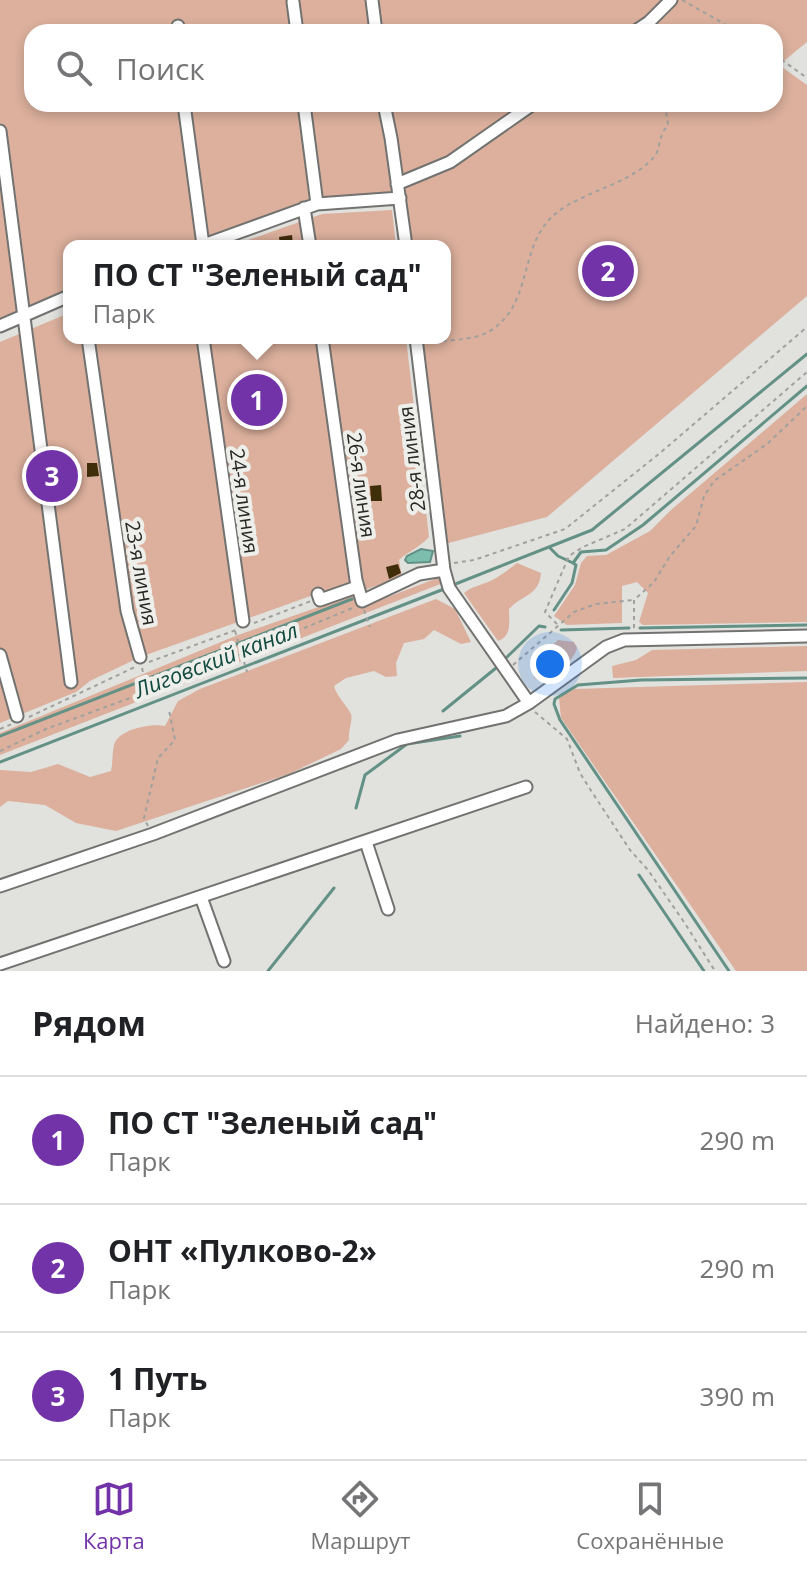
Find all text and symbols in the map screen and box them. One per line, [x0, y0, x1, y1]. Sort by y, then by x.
search box [24, 24, 783, 112]
icon: search [52, 46, 96, 90]
text: Поиск [116, 48, 205, 89]
popup [63, 240, 451, 344]
pin: 2 [582, 241, 634, 301]
text: ПО СТ "Зеленый сад" [92, 254, 422, 295]
text: Парк [92, 295, 155, 331]
pin: 1 [231, 370, 283, 430]
street label: 28-я линия [392, 405, 431, 513]
street label: 26-я линия [341, 430, 382, 539]
pin: 3 [26, 446, 78, 506]
street label: 24-я линия [224, 446, 265, 555]
street label: 23-я линия [119, 518, 164, 628]
water label: Лиговский канал [129, 614, 302, 704]
your location [530, 644, 570, 684]
text: Рядом [32, 1000, 146, 1046]
text: Найдено: 3 [635, 1005, 775, 1041]
text: ПО СТ "Зеленый сад" [108, 1102, 437, 1143]
text: 1 [51, 1122, 65, 1158]
text: 290 m [700, 1122, 775, 1158]
text: Парк [108, 1143, 171, 1179]
text: ОНТ «Пулково-2» [108, 1230, 377, 1271]
text: 2 [51, 1250, 65, 1286]
text: 290 m [700, 1250, 775, 1286]
text: Парк [108, 1271, 171, 1307]
text: 1 Путь [108, 1358, 207, 1399]
text: 3 [51, 1378, 65, 1414]
text: 390 m [700, 1378, 775, 1414]
text: Парк [108, 1399, 171, 1435]
tab: Карта [83, 1477, 145, 1555]
tab: Маршрут [311, 1477, 410, 1555]
tab: Сохранённые [576, 1477, 724, 1555]

